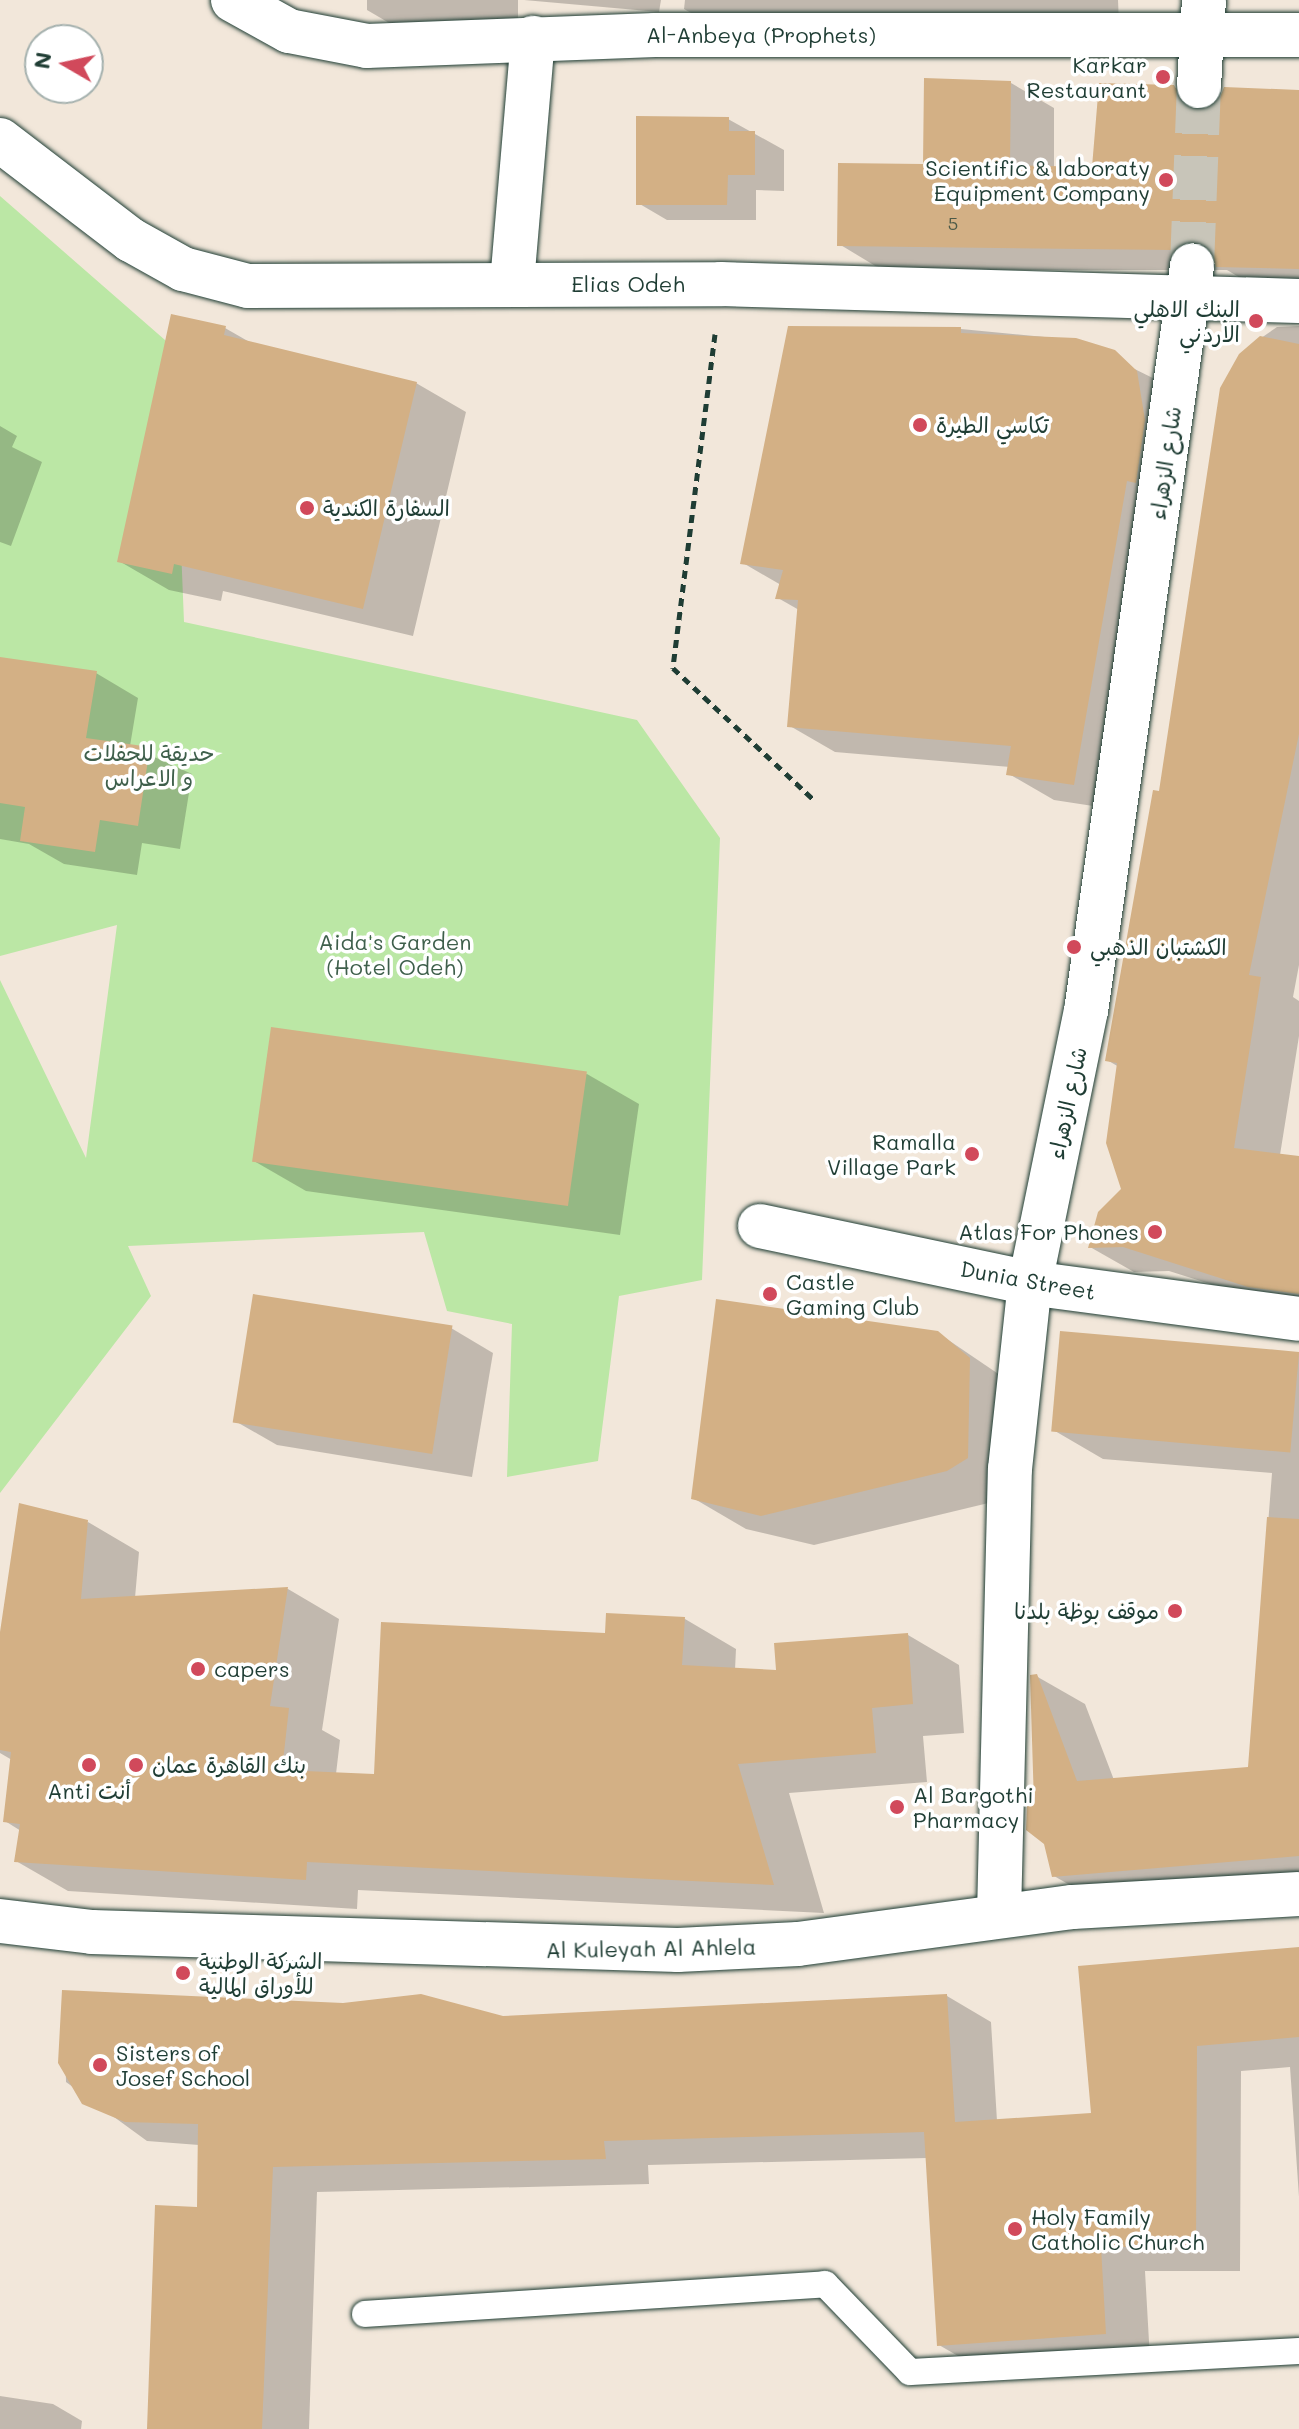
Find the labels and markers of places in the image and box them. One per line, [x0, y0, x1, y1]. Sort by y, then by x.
place label: Karkar Restaurant [1027, 51, 1147, 102]
marker: Karkar Restaurant [1154, 68, 1172, 86]
place label: Scientific & laboraty Equipment Company [925, 154, 1150, 206]
marker: Scientific & laboraty Equipment Company [1157, 171, 1175, 189]
place label: البنك الاهلي الاردني [1134, 295, 1240, 346]
marker: البنك الاهلي الاردني [1247, 312, 1265, 330]
place label: تكاسي الطيرة [936, 412, 1049, 438]
marker: تكاسي الطيرة [911, 416, 929, 434]
place label: السفارة الكندية [323, 495, 450, 521]
marker: السفارة الكندية [298, 499, 316, 517]
place label: الكشتبان الذهبي [1090, 934, 1227, 960]
marker: الكشتبان الذهبي [1065, 938, 1083, 956]
place label: Ramalla Village Park [827, 1128, 956, 1180]
marker: Ramalla Village Park [963, 1145, 981, 1163]
place label: Atlas For Phones [958, 1219, 1139, 1245]
marker: Atlas For Phones [1146, 1223, 1164, 1241]
place label: Castle Gaming Club [786, 1268, 920, 1320]
marker: Castle Gaming Club [761, 1285, 779, 1303]
place label: موقف بوظة بلدنا [1014, 1598, 1159, 1624]
marker: موقف بوظة بلدنا [1166, 1602, 1184, 1620]
place label: capers [214, 1656, 290, 1682]
marker: capers [189, 1660, 207, 1678]
place label: بنك القاهرة عمان [152, 1752, 306, 1778]
marker: Anti أنت [80, 1756, 98, 1774]
marker: بنك القاهرة عمان [127, 1756, 145, 1774]
place label: Anti أنت [47, 1778, 131, 1804]
place label: Al Bargothi Pharmacy [913, 1781, 1034, 1832]
marker: Al Bargothi Pharmacy [888, 1798, 906, 1816]
place label: الشركة الوطنية للأوراق المالية [199, 1947, 322, 1998]
marker: الشركة الوطنية للأوراق المالية [174, 1964, 192, 1982]
place label: Sisters of Josef School [116, 2039, 250, 2090]
marker: Sisters of Josef School [91, 2056, 109, 2074]
place label: Holy Family Catholic Church [1031, 2203, 1204, 2254]
marker: Holy Family Catholic Church [1006, 2220, 1024, 2238]

